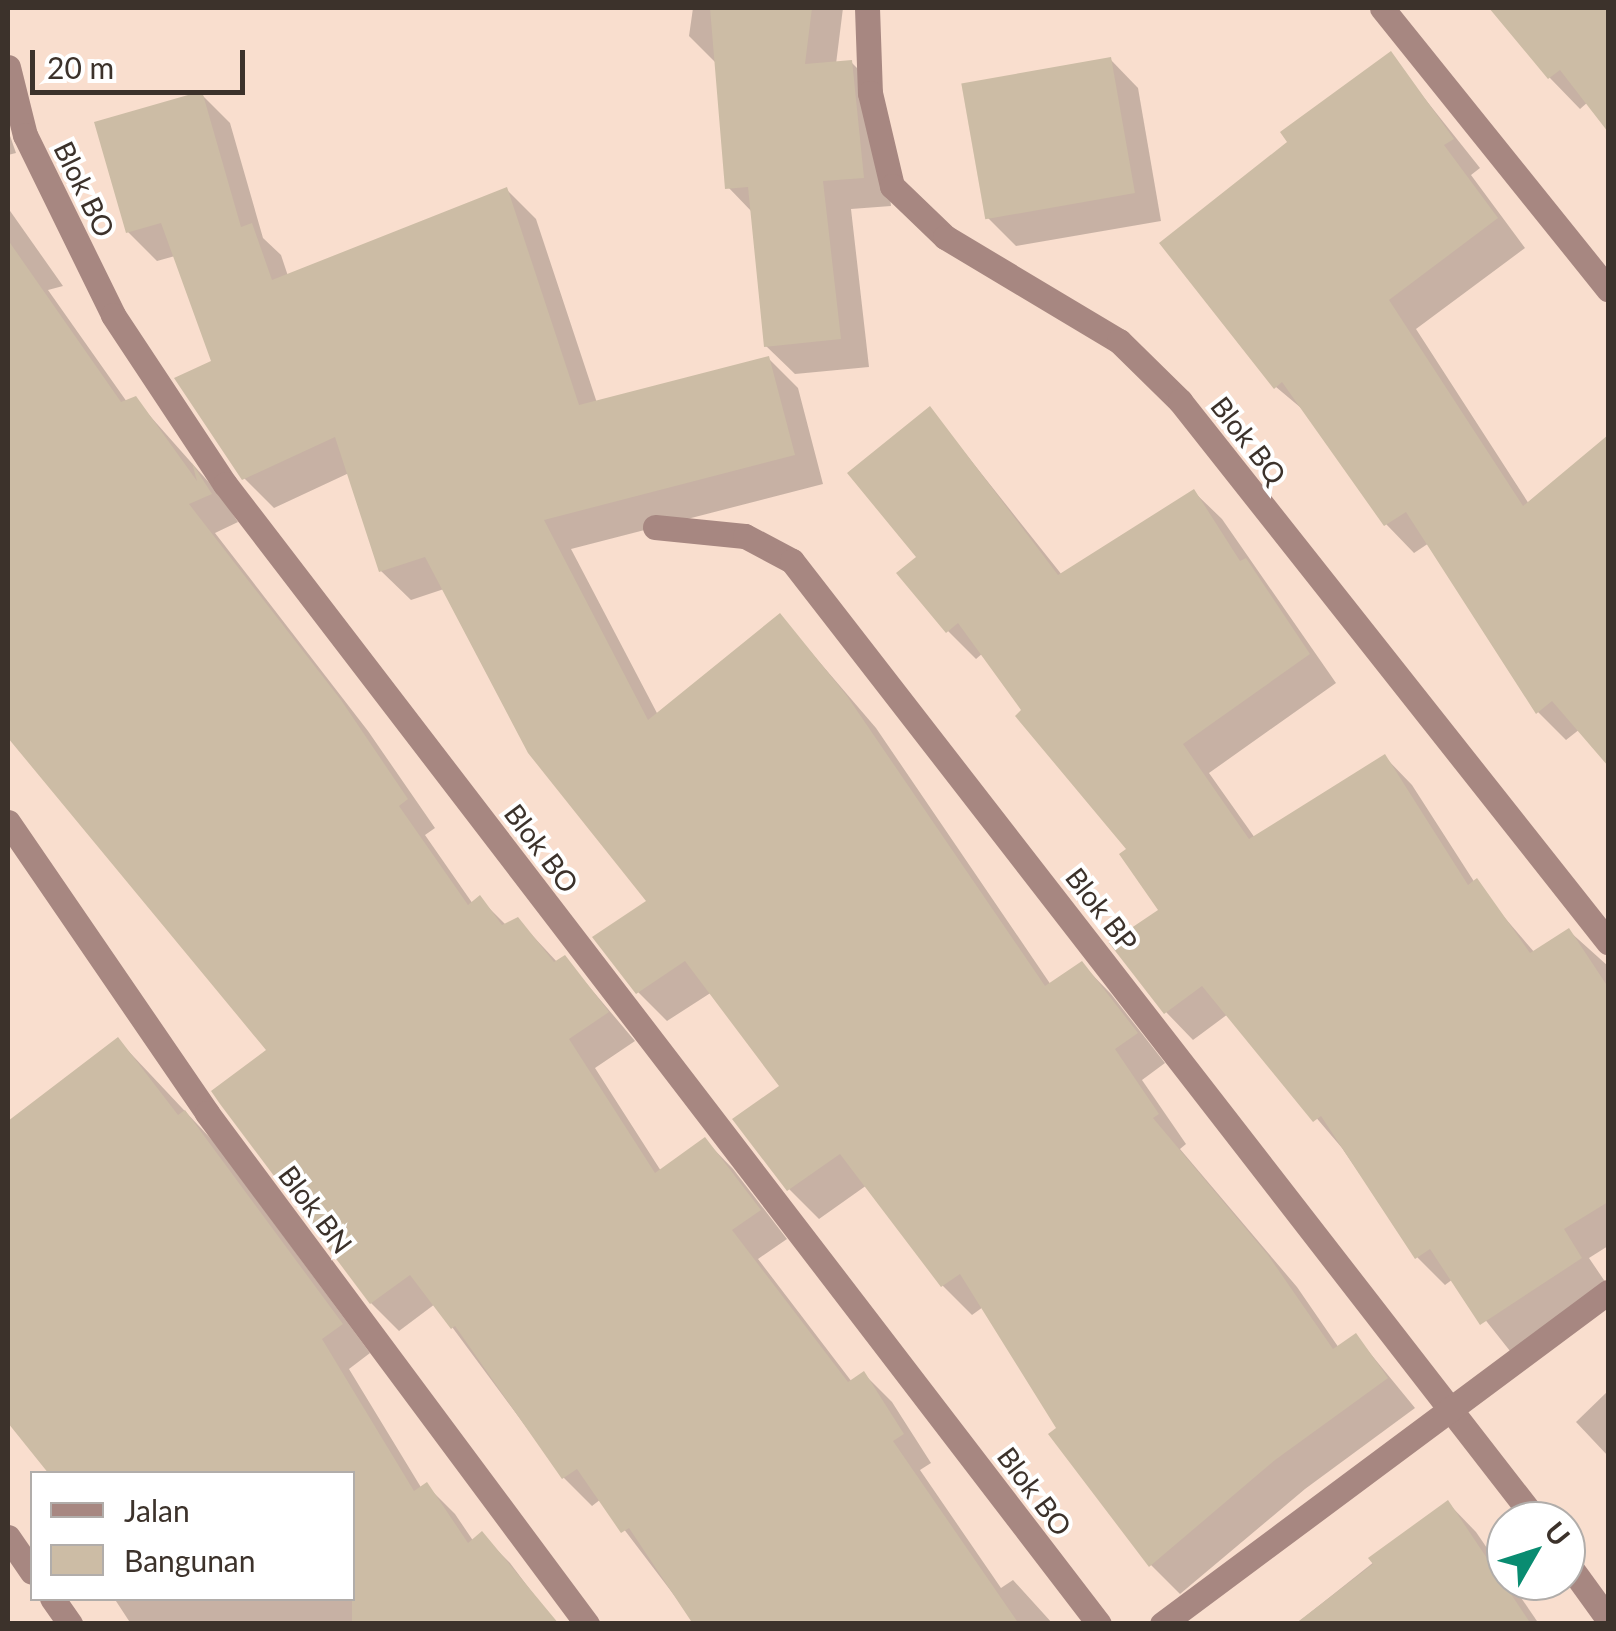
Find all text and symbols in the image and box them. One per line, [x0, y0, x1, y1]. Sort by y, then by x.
scale bar [35, 30, 250, 92]
text: 20 m [47, 49, 114, 85]
street label: Blok BO [47, 136, 123, 242]
street label: Blok BQ [1204, 389, 1294, 491]
street label: Blok BO [498, 797, 586, 899]
street label: Blok BP [1059, 861, 1145, 957]
street label: Blok BN [272, 1158, 360, 1260]
street label: Blok BO [991, 1440, 1079, 1542]
legend [30, 1471, 355, 1601]
text: Jalan [124, 1492, 190, 1528]
north arrow [1486, 1501, 1586, 1601]
text: U [1538, 1515, 1578, 1552]
text: Bangunan [124, 1542, 256, 1578]

